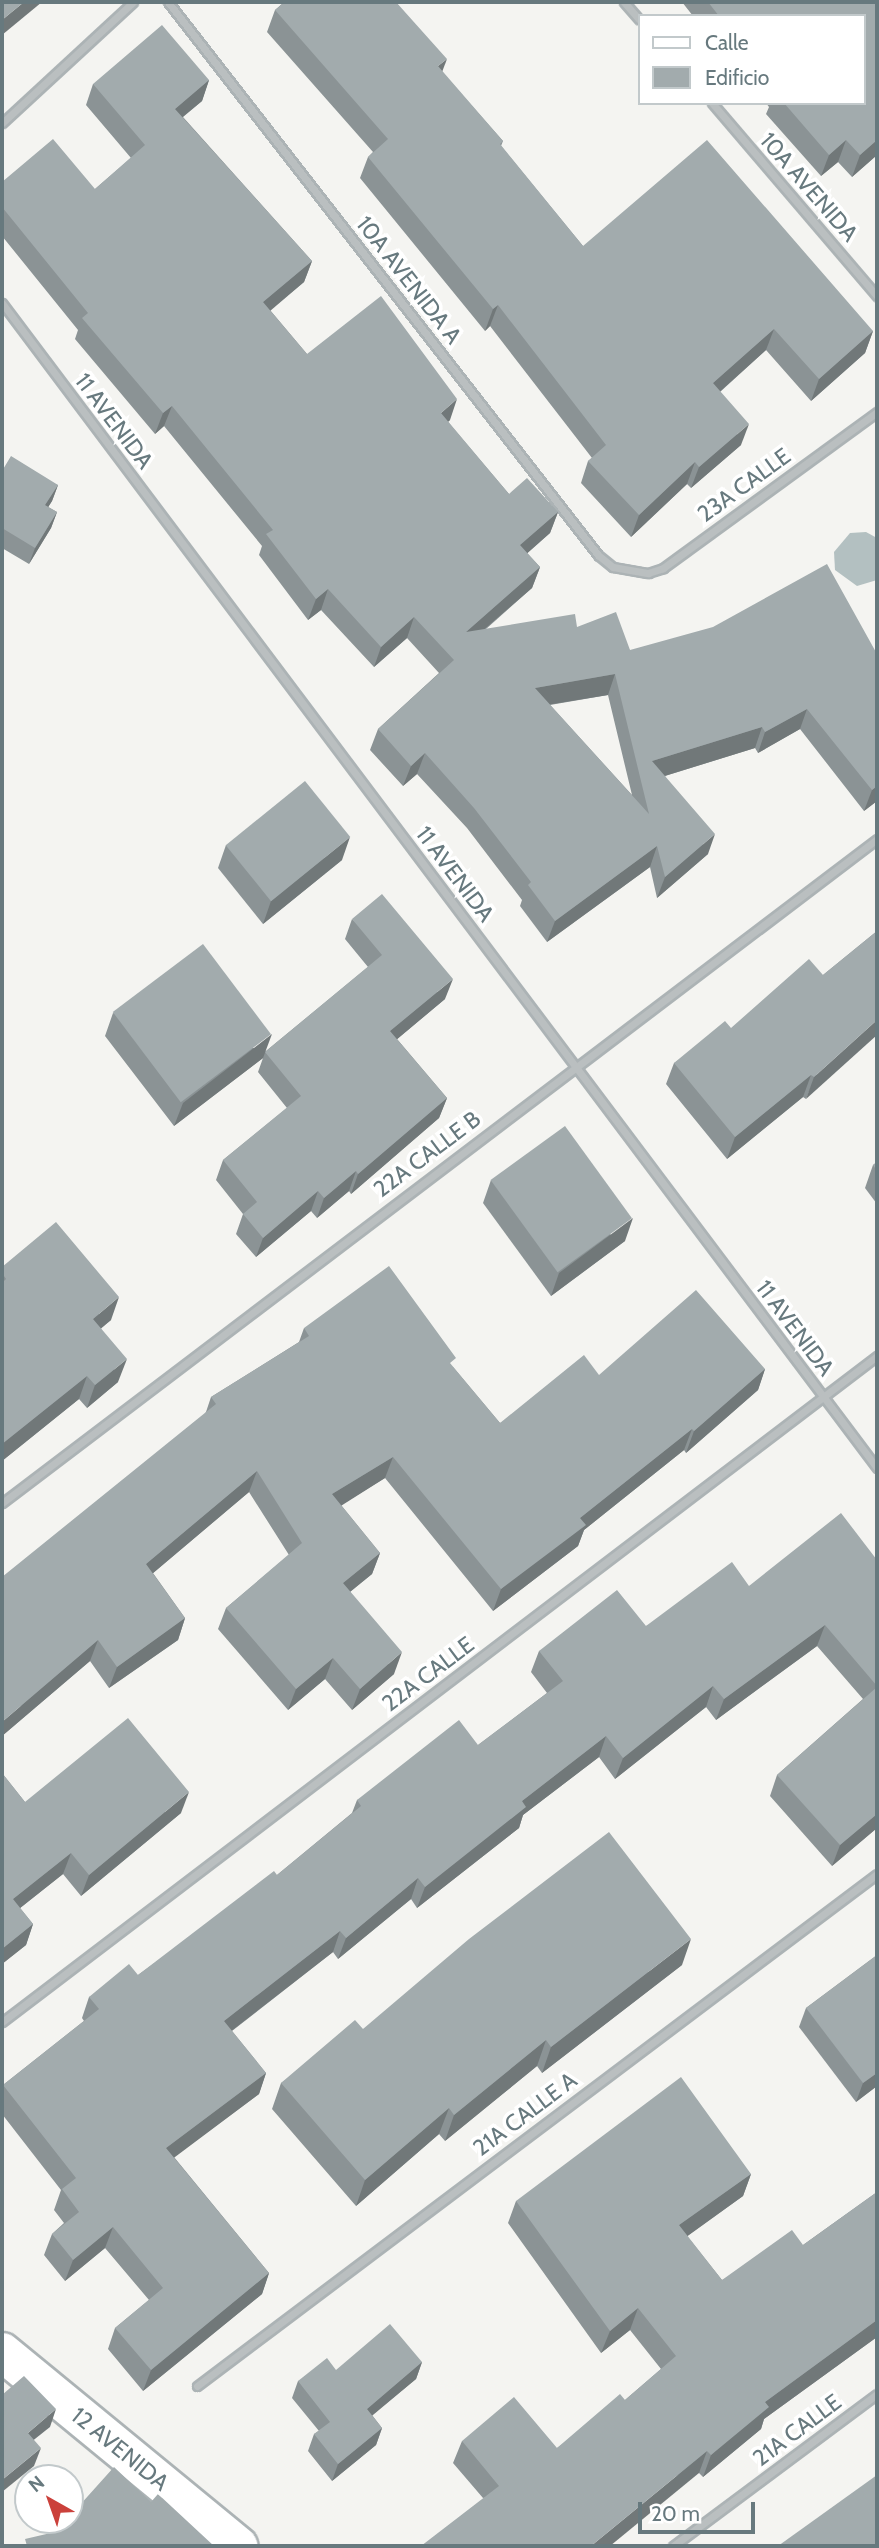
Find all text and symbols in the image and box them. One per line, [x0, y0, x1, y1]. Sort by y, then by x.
legend [638, 14, 865, 105]
text: Calle [705, 30, 749, 55]
text: Edificio [705, 65, 769, 90]
street label: 10A AVENIDA [754, 127, 864, 247]
street label: 10A AVENIDA A [351, 211, 467, 349]
street label: 11 AVENIDA [69, 368, 159, 474]
street label: 23A CALLE [692, 442, 796, 528]
street label: 11 AVENIDA [410, 821, 500, 927]
street label: 22A CALLE B [368, 1105, 486, 1203]
street label: 11 AVENIDA [750, 1275, 840, 1381]
street label: 22A CALLE [377, 1631, 479, 1717]
street label: 21A CALLE A [468, 2066, 582, 2162]
street label: 21A CALLE [748, 2388, 846, 2472]
street label: 12 AVENIDA [66, 2401, 174, 2497]
north arrow [14, 2464, 84, 2534]
text: N [24, 2471, 49, 2497]
scale bar [641, 2488, 758, 2532]
text: 20 m [651, 2501, 700, 2526]

